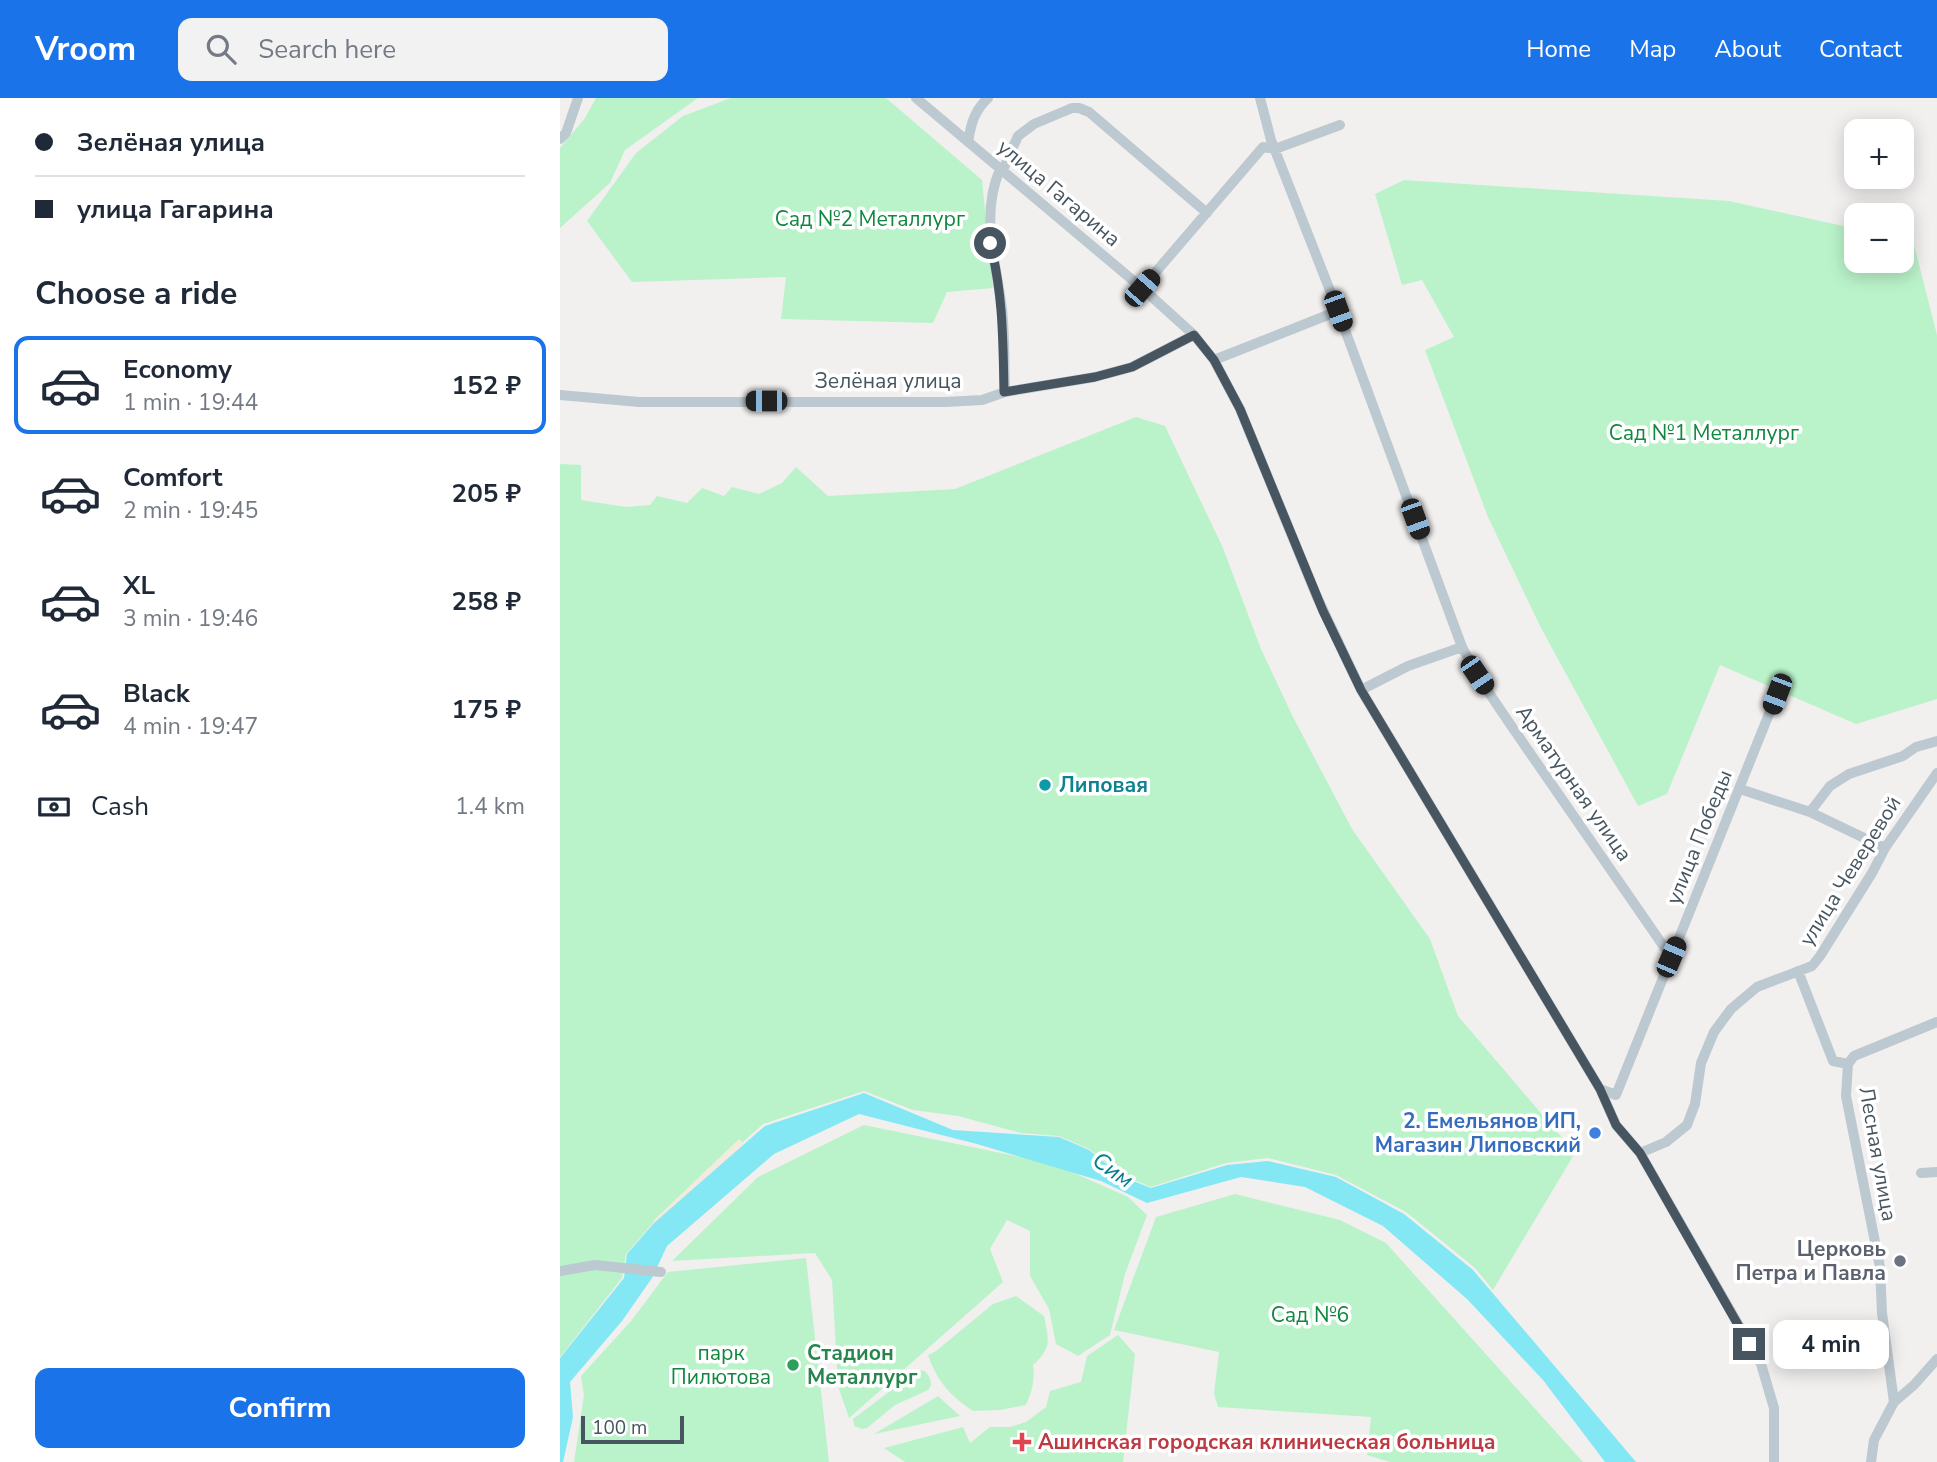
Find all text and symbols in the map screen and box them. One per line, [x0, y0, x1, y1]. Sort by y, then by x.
search box [178, 18, 668, 81]
text: Vroom [35, 27, 136, 72]
icon: search [202, 30, 240, 68]
text: Search here [258, 32, 396, 67]
text: Home [1526, 33, 1591, 65]
text: Map [1629, 33, 1676, 65]
text: About [1714, 33, 1781, 65]
text: Contact [1819, 33, 1902, 65]
map controls [1844, 119, 1914, 273]
button: + [1844, 119, 1914, 189]
text: Зелёная улица [77, 125, 265, 160]
street label: улица Гагарина [992, 133, 1126, 253]
text: улица Гагарина [77, 192, 274, 227]
button: − [1844, 203, 1914, 273]
park label: Сад №2 Металлург [775, 205, 965, 233]
route start [974, 227, 1006, 259]
car [1121, 265, 1164, 311]
text: Choose a ride [35, 272, 237, 315]
car [1321, 288, 1356, 334]
text: Economy [123, 352, 232, 387]
icon: car [39, 354, 102, 417]
street label: Зелёная улица [814, 367, 962, 395]
text: 152 ₽ [452, 368, 521, 403]
text: 1 min · 19:44 [123, 387, 258, 418]
car [746, 391, 788, 412]
park label: Сад №1 Металлург [1609, 419, 1799, 447]
text: Comfort [123, 460, 223, 495]
icon: car [39, 462, 102, 525]
text: 205 ₽ [452, 476, 521, 511]
text: 2 min · 19:45 [123, 495, 258, 526]
car [1398, 496, 1433, 542]
text: XL [123, 568, 155, 603]
icon: car [39, 570, 102, 633]
text: 258 ₽ [452, 584, 521, 619]
text: 3 min · 19:46 [123, 603, 258, 634]
car [1457, 652, 1498, 698]
car [1760, 671, 1795, 717]
text: Black [123, 676, 190, 711]
icon: car [39, 678, 102, 741]
text: 175 ₽ [452, 692, 521, 727]
street label: Арматурная улица [1510, 699, 1638, 867]
text: 4 min · 19:47 [123, 711, 258, 742]
street label: улица Победы [1659, 766, 1739, 908]
place label: Липовая [1059, 771, 1148, 799]
marker: Липовая [1037, 777, 1053, 793]
icon: cash [35, 788, 73, 826]
text: Cash [91, 789, 149, 824]
text: 1.4 km [455, 791, 525, 822]
street label: улица Чеверевой [1793, 791, 1907, 951]
car [1654, 934, 1689, 980]
street label: Лесная улица [1852, 1085, 1904, 1223]
place label: 2. Емельянов ИП, Магазин Липовский [1375, 1107, 1581, 1159]
marker: 2. Емельянов ИП, Магазин Липовский [1587, 1125, 1603, 1141]
water label: Сим [1086, 1145, 1140, 1195]
place label: Церковь Петра и Павла [1735, 1235, 1886, 1287]
marker: Церковь Петра и Павла [1892, 1253, 1908, 1269]
park label: Сад №6 [1271, 1301, 1349, 1329]
callout: 4 min [1774, 1320, 1889, 1368]
route end [1733, 1328, 1765, 1360]
text: 4 min [1801, 1329, 1861, 1360]
park label: парк Пилютова [671, 1339, 771, 1391]
place label: Стадион Металлург [807, 1339, 918, 1391]
marker: Стадион Металлург [785, 1357, 801, 1373]
button: Confirm [35, 1368, 525, 1448]
scale bar [581, 1413, 684, 1445]
text: 100 m [592, 1415, 647, 1441]
place label: Ашинская городская клиническая больница [1038, 1428, 1496, 1456]
marker: Ашинская городская клиническая больница [1012, 1432, 1032, 1452]

